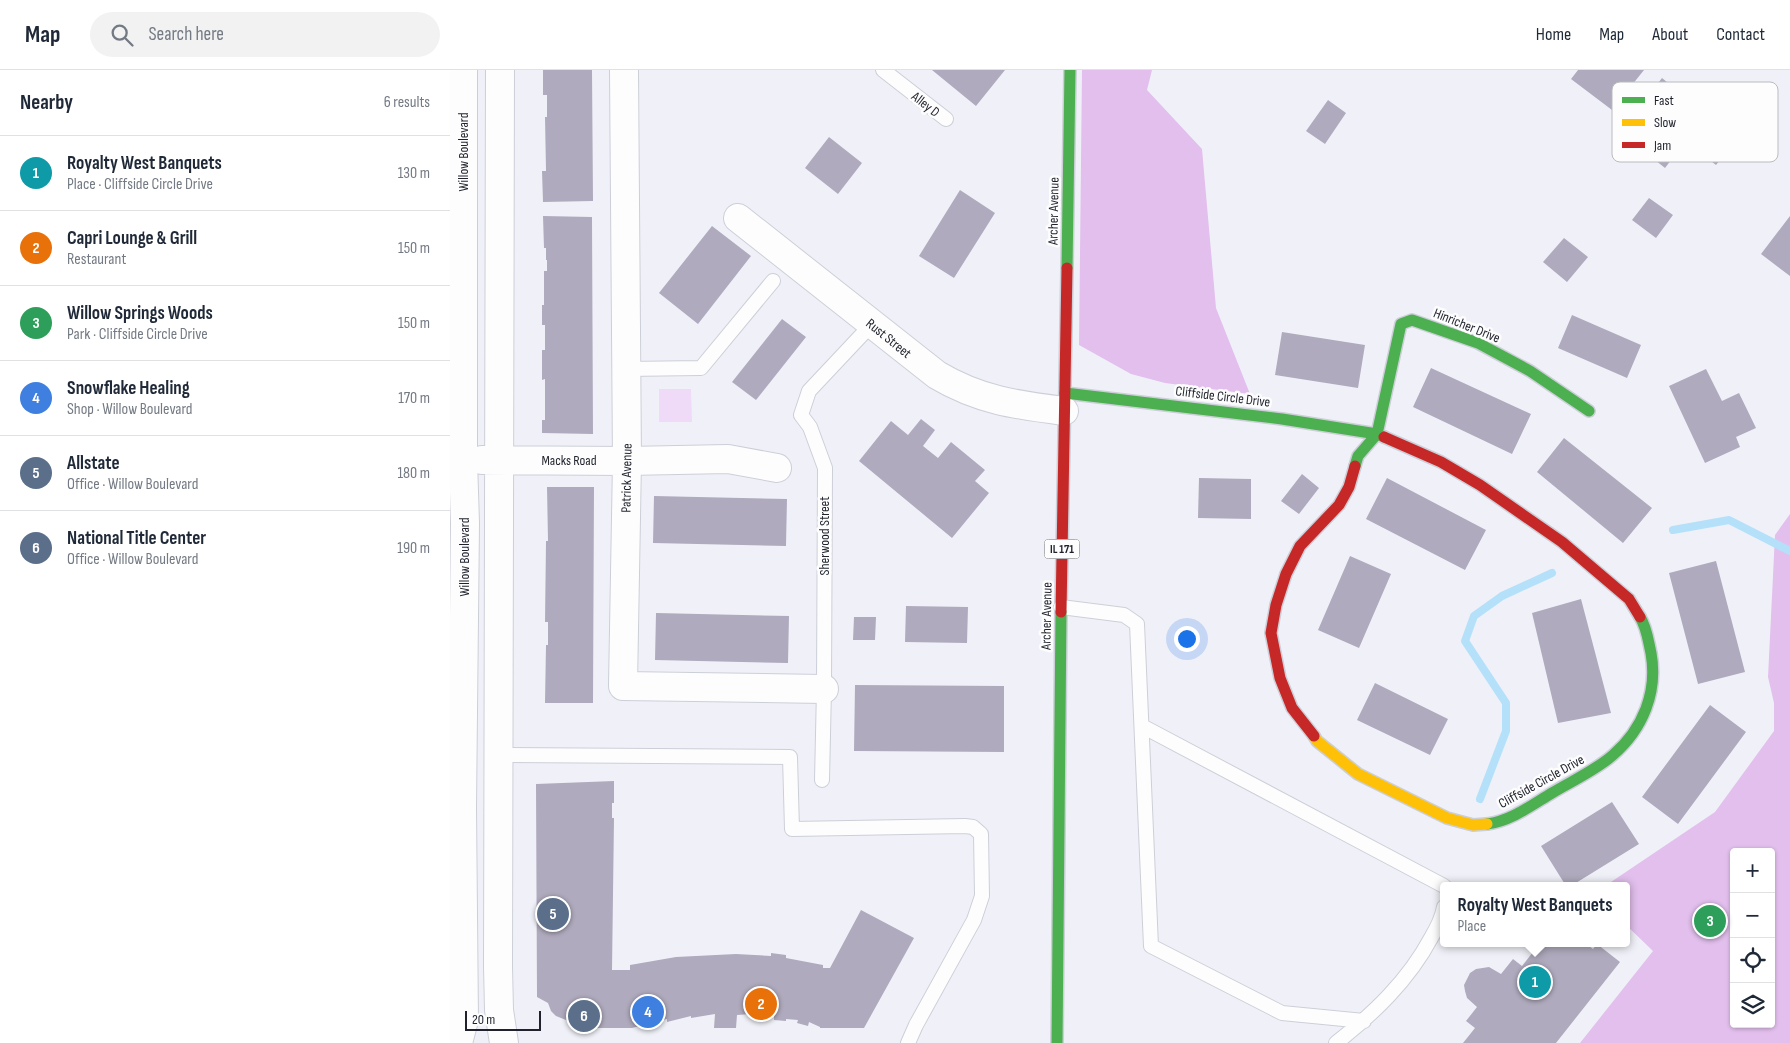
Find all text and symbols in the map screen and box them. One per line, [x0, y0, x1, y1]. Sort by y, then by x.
search box [90, 12, 440, 57]
text: Map [25, 20, 60, 49]
icon: search [108, 21, 136, 49]
text: Search here [148, 23, 224, 46]
text: Home [1536, 24, 1571, 45]
text: Map [1599, 24, 1624, 45]
text: About [1652, 24, 1688, 45]
text: Contact [1716, 24, 1765, 45]
legend [1612, 82, 1778, 162]
street label: Alley D [907, 87, 943, 121]
text: Nearby [20, 90, 73, 115]
text: Fast [1654, 92, 1674, 109]
text: 6 results [384, 93, 430, 112]
street label: Willow Boulevard [455, 112, 472, 192]
text: Slow [1654, 114, 1676, 131]
text: Jam [1653, 137, 1671, 154]
text: Royalty West Banquets [67, 152, 222, 175]
text: 1 [33, 164, 39, 183]
text: 130 m [398, 164, 430, 183]
text: Place · Cliffside Circle Drive [67, 175, 213, 194]
street label: Archer Avenue [1044, 177, 1063, 246]
text: Capri Lounge & Grill [67, 227, 197, 250]
text: 2 [32, 239, 40, 258]
text: 150 m [398, 239, 430, 258]
text: Restaurant [67, 250, 126, 269]
text: Willow Springs Woods [67, 302, 213, 325]
street label: Hinricher Drive [1431, 304, 1503, 347]
text: 3 [32, 314, 40, 333]
text: 150 m [398, 314, 430, 333]
street label: Rust Street [863, 315, 915, 362]
text: Park · Cliffside Circle Drive [67, 325, 208, 344]
text: Snowflake Healing [67, 377, 190, 400]
street label: Cliffside Circle Drive [1175, 382, 1271, 411]
text: 4 [32, 389, 40, 408]
text: 170 m [398, 389, 430, 408]
text: Shop · Willow Boulevard [67, 400, 193, 419]
street label: Patrick Avenue [617, 443, 636, 513]
text: Allstate [67, 452, 120, 475]
street label: Macks Road [541, 452, 597, 469]
text: 5 [32, 464, 40, 483]
text: 180 m [397, 464, 430, 483]
text: Office · Willow Boulevard [67, 475, 198, 494]
street label: Sherwood Street [816, 497, 833, 575]
street label: Willow Boulevard [456, 517, 473, 597]
text: National Title Center [67, 527, 206, 550]
text: 6 [32, 539, 40, 558]
text: 190 m [397, 539, 430, 558]
road number: IL 171 [1044, 539, 1080, 558]
text: Office · Willow Boulevard [67, 550, 198, 569]
street label: Archer Avenue [1037, 582, 1056, 651]
your location [1174, 626, 1200, 652]
street label: Cliffside Circle Drive [1495, 751, 1587, 812]
map controls [1730, 848, 1775, 1028]
button: + [1730, 848, 1775, 893]
popup [1440, 882, 1630, 947]
button: − [1730, 893, 1775, 938]
text: Royalty West Banquets [1458, 894, 1612, 917]
pin: 5 [537, 895, 569, 933]
pin: 3 [1694, 902, 1726, 940]
text: Place [1458, 917, 1486, 936]
button: locate [1730, 938, 1775, 983]
pin: 1 [1519, 963, 1551, 1001]
button: layers [1730, 983, 1775, 1028]
pin: 2 [745, 985, 777, 1023]
pin: 4 [632, 993, 664, 1031]
pin: 6 [568, 997, 600, 1035]
scale bar [465, 1008, 541, 1031]
text: 20 m [472, 1011, 495, 1028]

